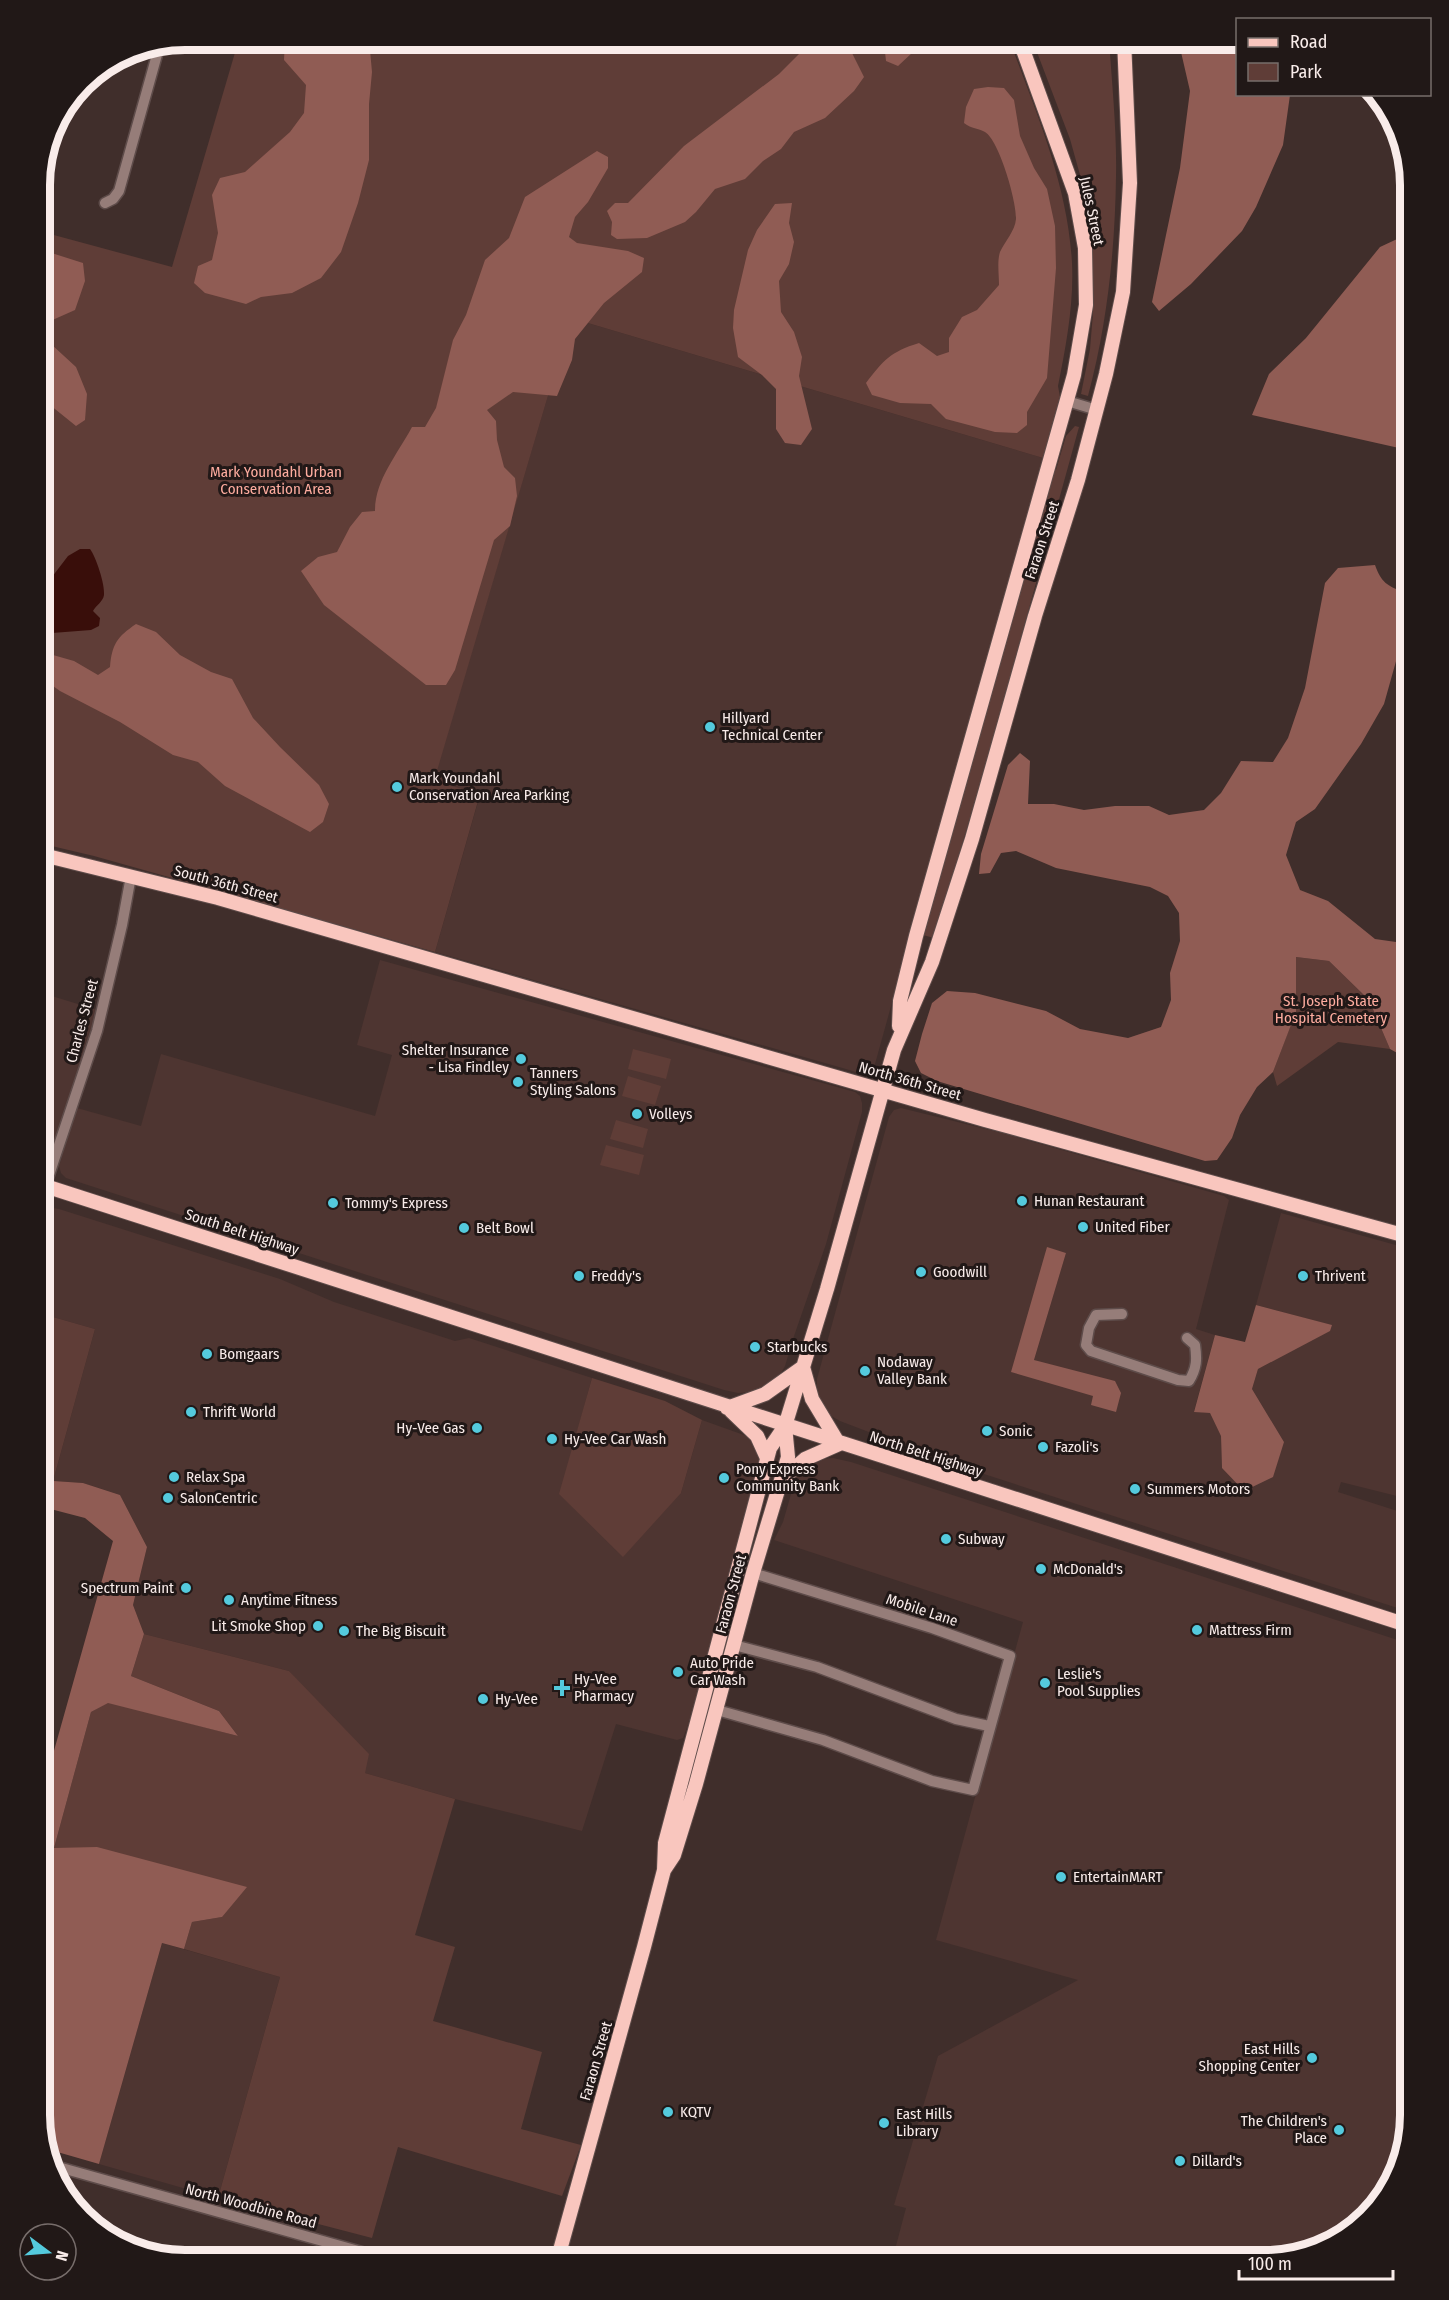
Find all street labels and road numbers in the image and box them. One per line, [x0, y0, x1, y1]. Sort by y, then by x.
street label: Jules Street [1076, 175, 1108, 247]
street label: Faraon Street [1021, 498, 1063, 581]
street label: South 36th Street [172, 861, 280, 907]
street label: Charles Street [62, 977, 102, 1065]
street label: North 36th Street [857, 1058, 964, 1104]
street label: South Belt Highway [183, 1205, 302, 1259]
street label: North Belt Highway [867, 1427, 985, 1481]
street label: Faraon Street [712, 1552, 750, 1636]
street label: Mobile Lane [884, 1590, 960, 1630]
street label: Faraon Street [576, 2019, 616, 2103]
street label: North Woodbine Road [183, 2180, 319, 2232]

